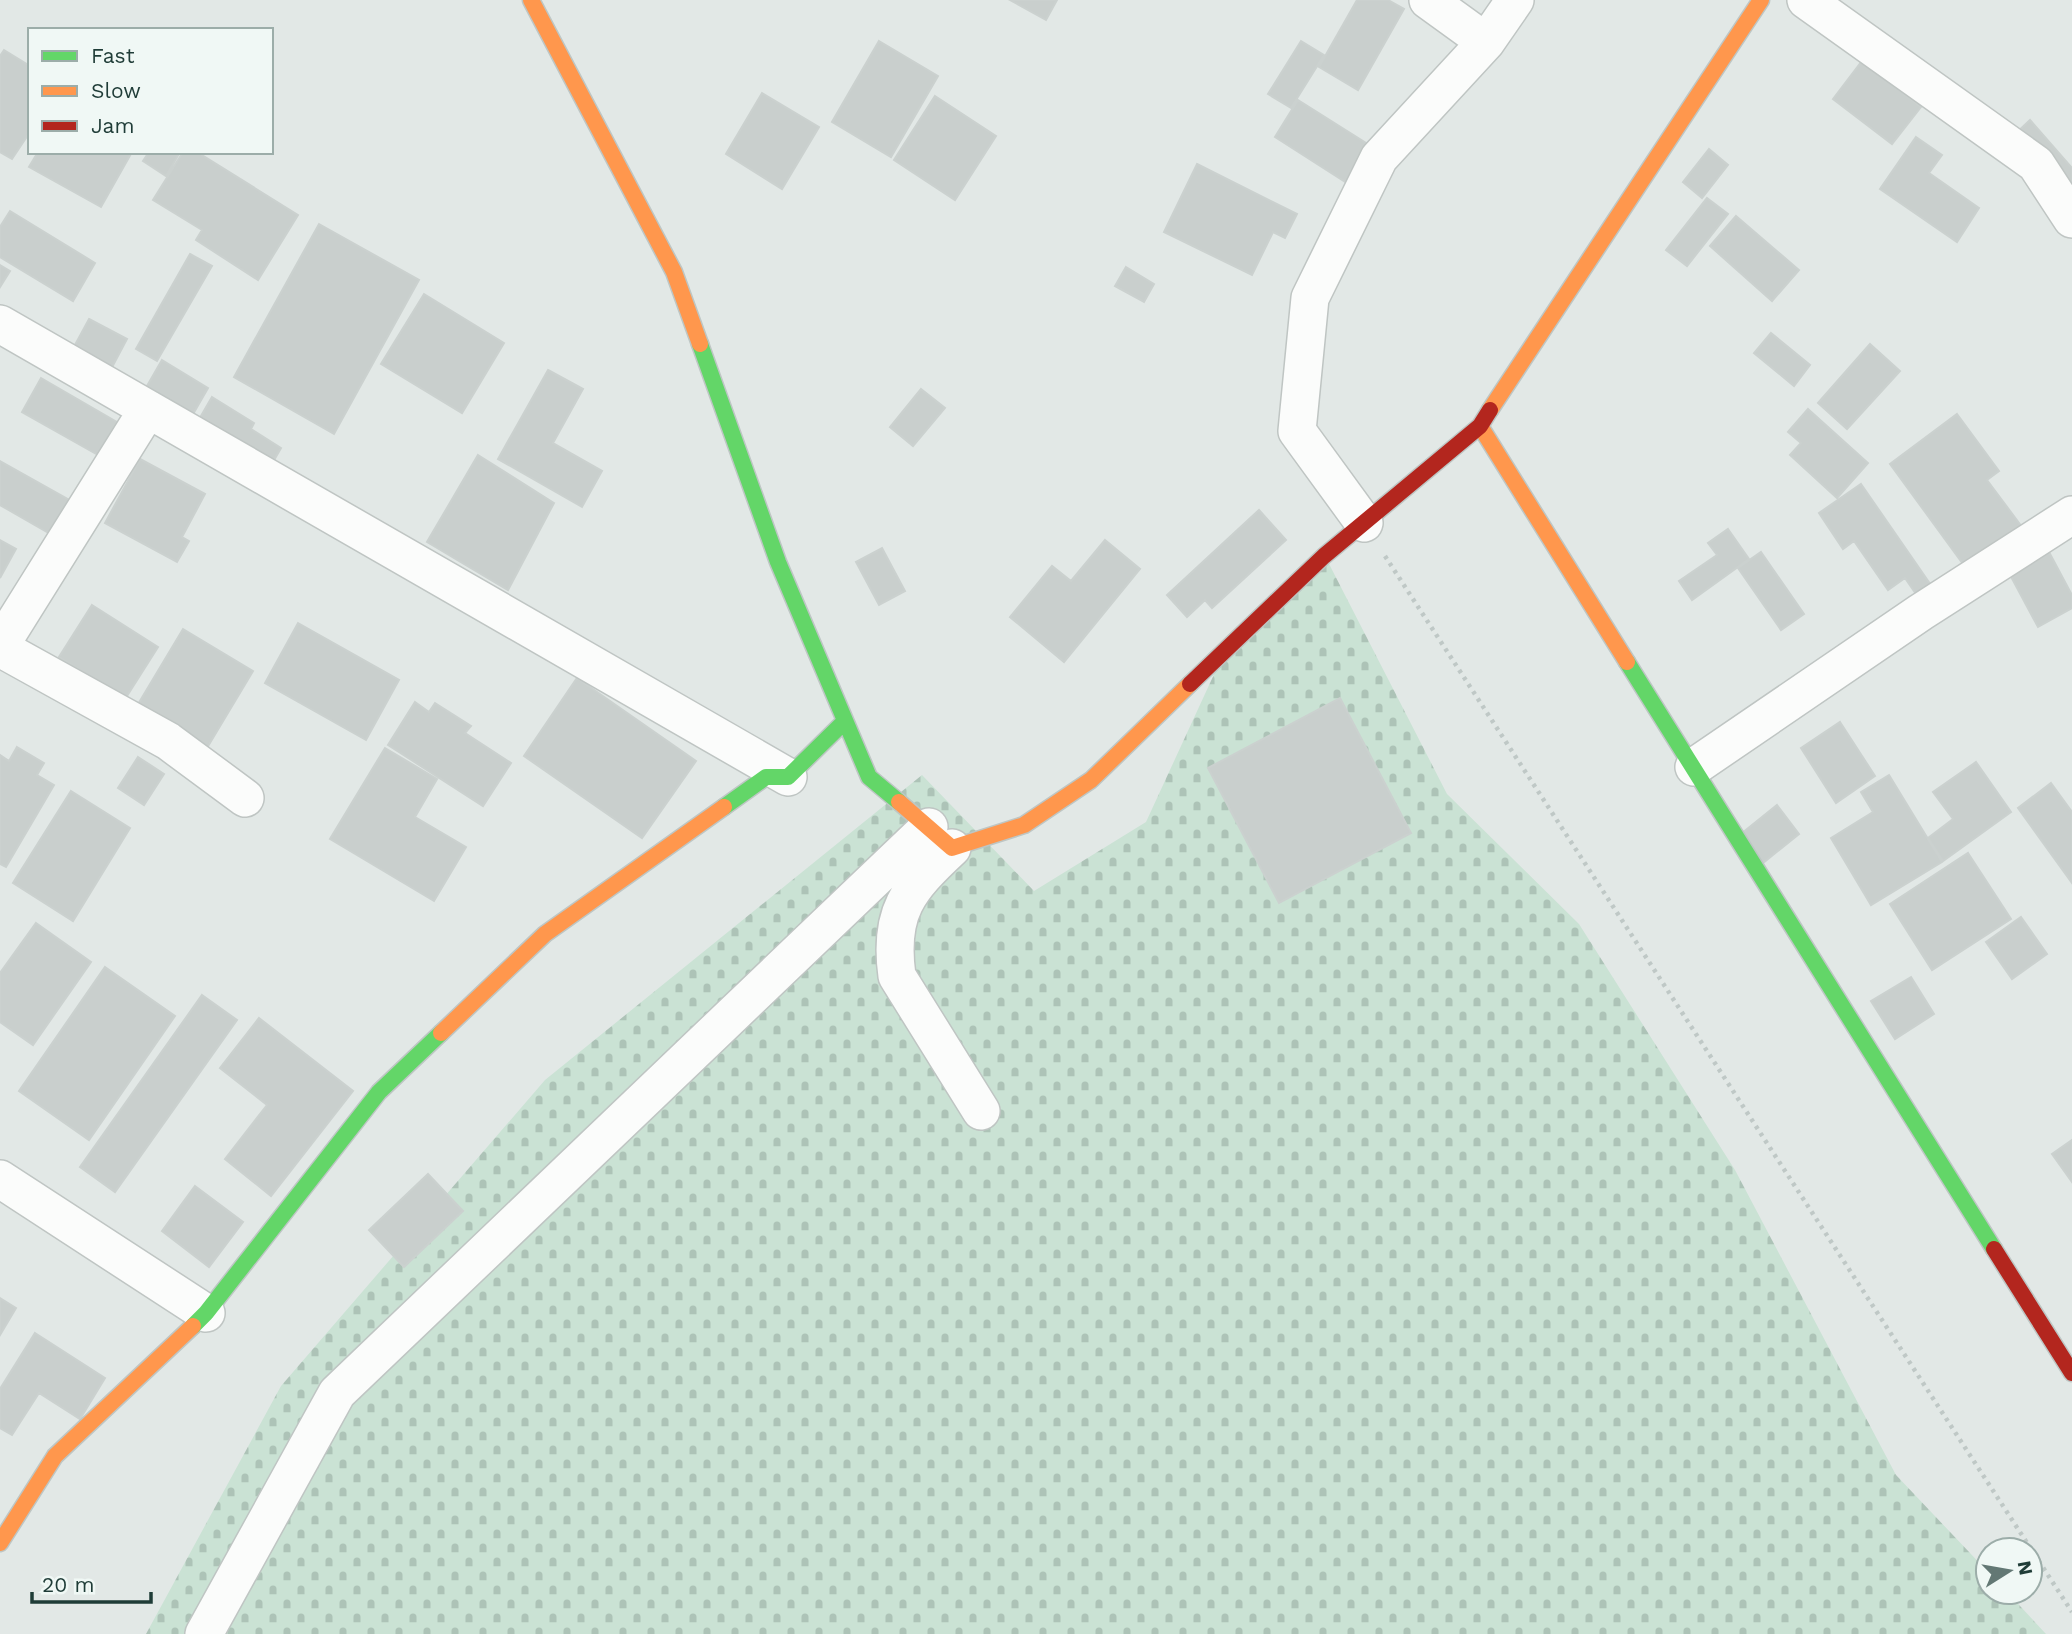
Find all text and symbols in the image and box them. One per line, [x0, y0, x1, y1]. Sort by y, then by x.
legend [28, 28, 273, 154]
text: Fast [91, 43, 135, 68]
text: Slow [91, 78, 141, 103]
text: Jam [91, 113, 134, 138]
north arrow [1974, 1536, 2044, 1606]
text: N [2013, 1559, 2038, 1577]
scale bar [32, 1560, 150, 1604]
text: 20 m [42, 1572, 94, 1597]

